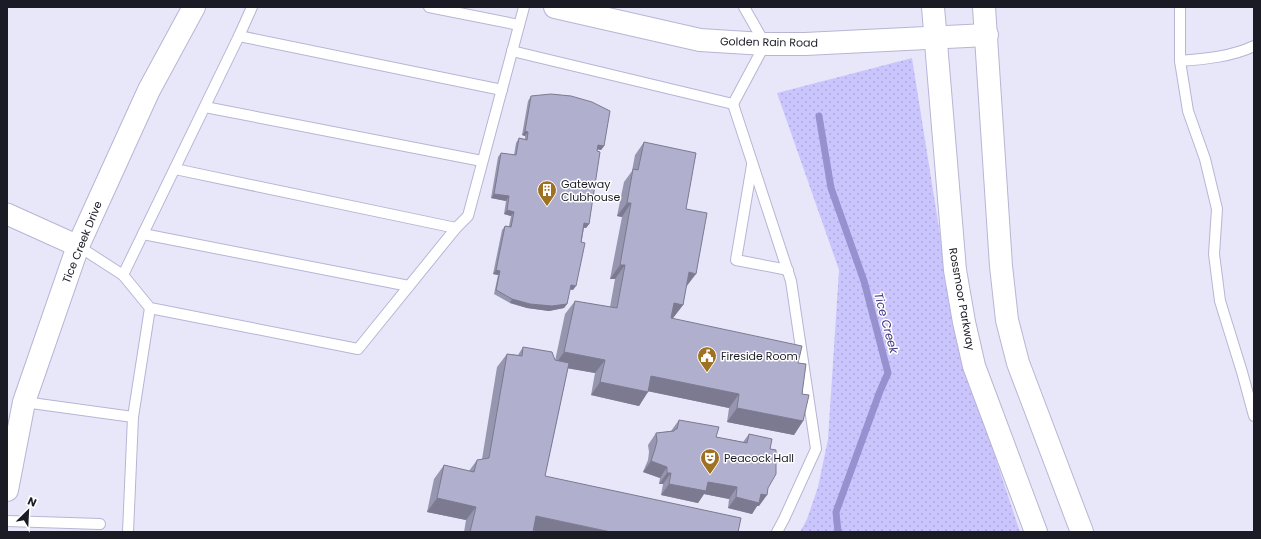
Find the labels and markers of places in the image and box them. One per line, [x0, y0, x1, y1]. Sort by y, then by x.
place label: Gateway Clubhouse [561, 176, 621, 205]
building icon: Gateway Clubhouse [536, 179, 558, 207]
public building icon: Fireside Room [696, 345, 718, 373]
place label: Fireside Room [721, 348, 798, 364]
theatre icon: Peacock Hall [699, 447, 721, 475]
place label: Peacock Hall [724, 450, 794, 466]

